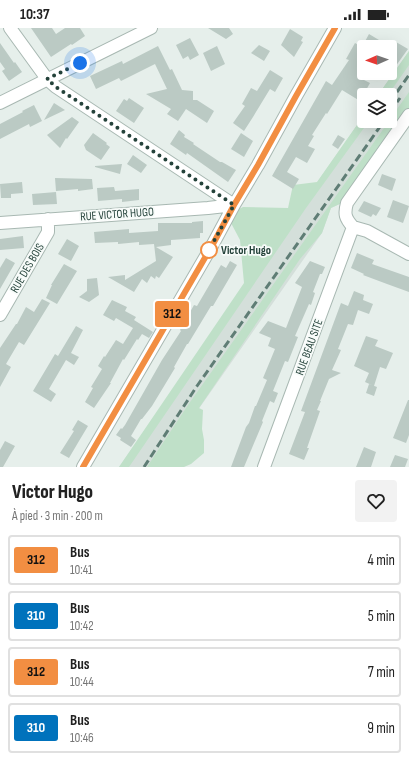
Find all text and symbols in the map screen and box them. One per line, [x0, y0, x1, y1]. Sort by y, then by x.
text: 10:37 [20, 5, 49, 24]
north arrow [357, 40, 397, 80]
map controls [357, 40, 397, 128]
your location [70, 53, 90, 73]
button: layers [357, 88, 397, 128]
street label: RUE VICTOR HUGO [80, 204, 154, 225]
street label: RUE DES BOIS [7, 241, 48, 296]
marker: Victor Hugo [200, 241, 218, 259]
place label: Victor Hugo [221, 243, 271, 258]
line badge: 312 [149, 301, 195, 327]
text: 312 [163, 305, 181, 322]
street label: RUE BEAU SITE [292, 317, 327, 377]
button: heart [355, 480, 397, 522]
text: Victor Hugo [12, 481, 93, 504]
text: À pied · 3 min · 200 m [12, 508, 103, 524]
text: Bus [70, 543, 89, 562]
text: 312 [27, 551, 45, 568]
text: 4 min [368, 551, 395, 570]
text: 10:41 [70, 562, 93, 578]
text: Bus [70, 599, 89, 618]
text: 310 [27, 607, 45, 624]
text: 5 min [368, 607, 395, 626]
text: 10:42 [70, 618, 94, 634]
text: Bus [70, 655, 89, 674]
text: 312 [27, 663, 45, 680]
text: 7 min [368, 663, 395, 682]
text: 10:44 [70, 674, 94, 690]
text: Bus [70, 711, 89, 730]
text: 310 [27, 719, 45, 736]
text: 9 min [367, 719, 395, 738]
text: 10:46 [70, 730, 94, 746]

